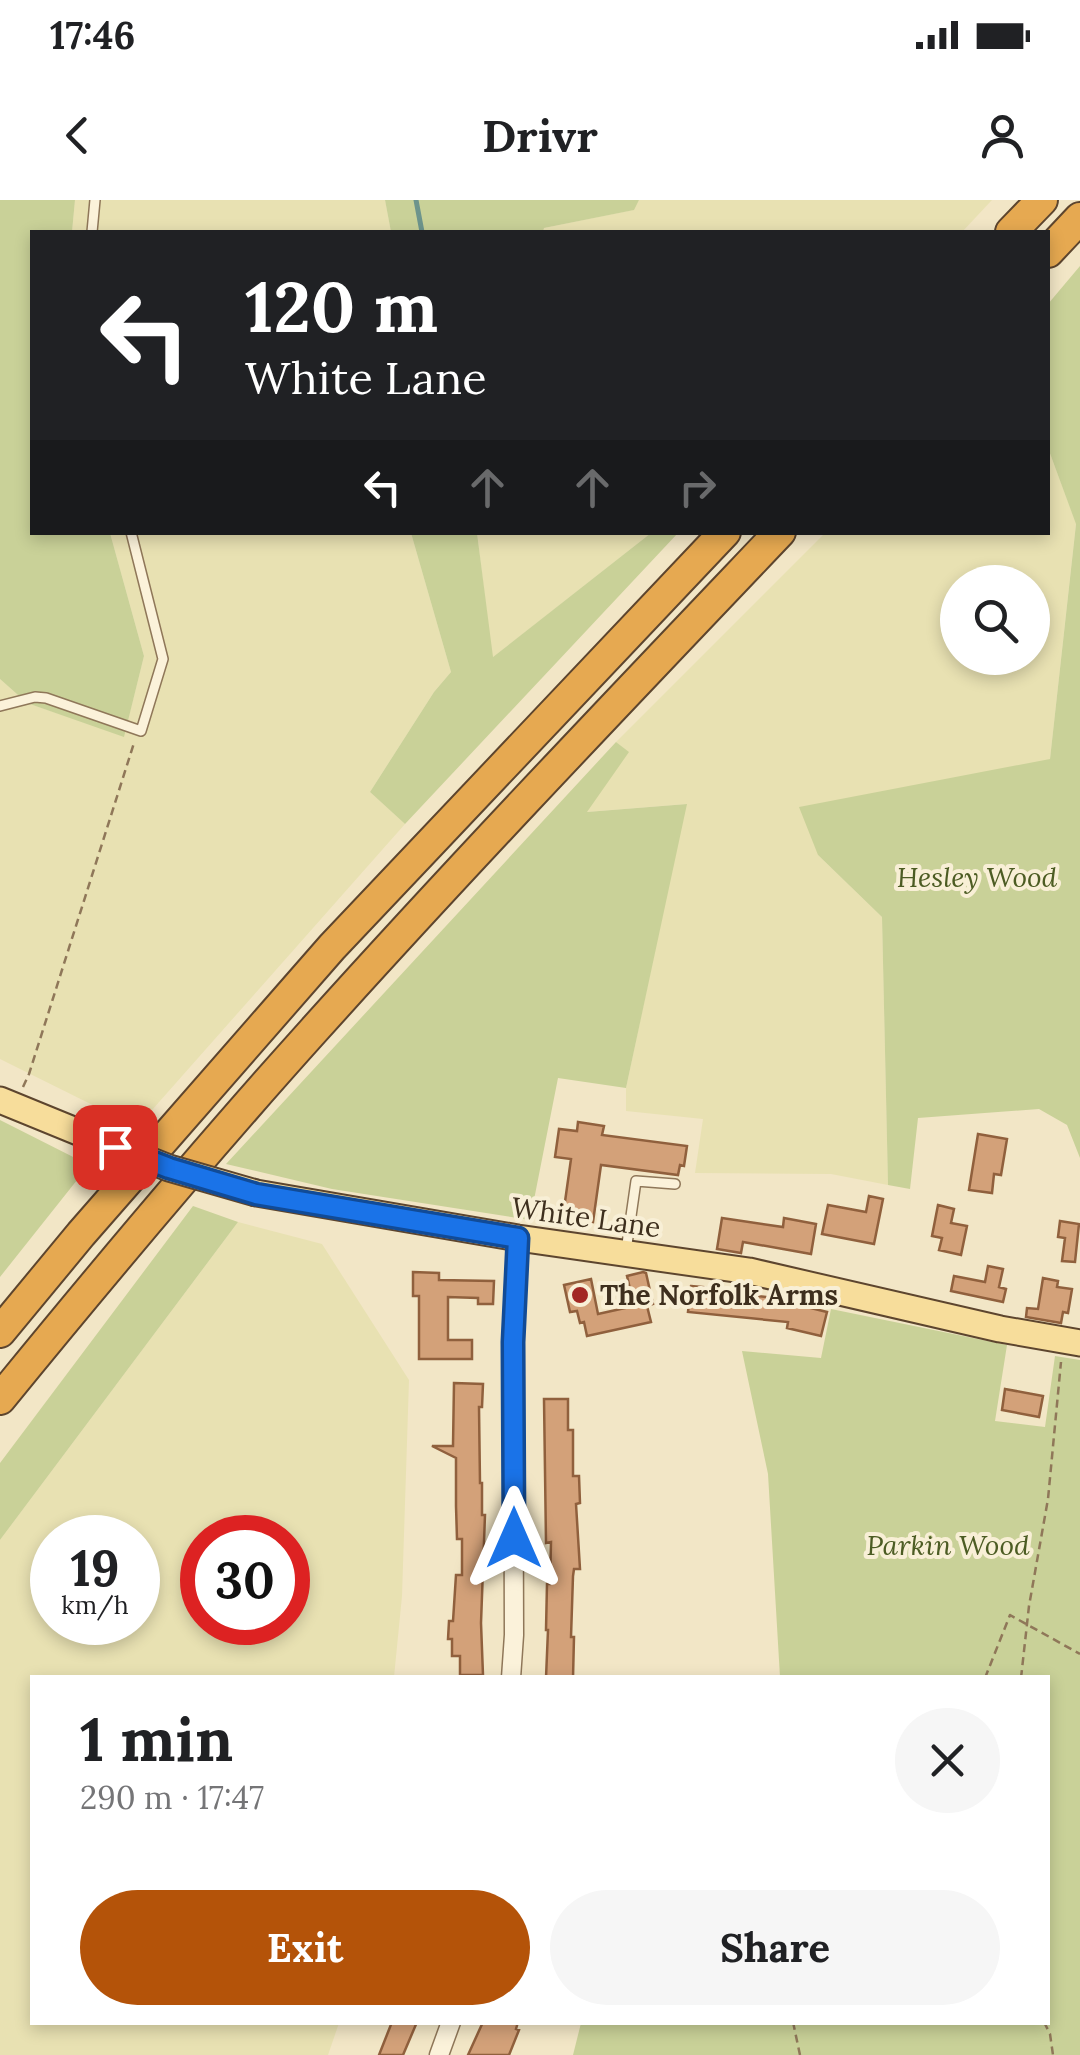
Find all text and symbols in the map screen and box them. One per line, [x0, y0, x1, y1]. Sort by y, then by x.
text: 17:46 [50, 11, 135, 59]
text: Drivr [482, 107, 598, 164]
icon: back [50, 108, 105, 163]
icon: person [975, 108, 1030, 163]
text: 120 m [245, 262, 438, 351]
icon: left [80, 270, 210, 400]
text: White Lane [245, 349, 487, 406]
icon: left [355, 460, 410, 515]
icon: ahead [460, 460, 515, 515]
icon: ahead [565, 460, 620, 515]
icon: right [670, 460, 725, 515]
map controls [940, 565, 1050, 675]
button: search [940, 565, 1050, 675]
park label: Hesley Wood [897, 859, 1058, 895]
pin [73, 1105, 158, 1190]
icon: arrive [88, 1120, 143, 1175]
street label: White Lane [509, 1189, 663, 1245]
place label: The Norfolk Arms [600, 1277, 838, 1313]
marker: The Norfolk Arms [569, 1284, 591, 1306]
position arrow [462, 1486, 566, 1590]
speed limit sign: 30 [180, 1515, 310, 1645]
park label: Parkin Wood [866, 1527, 1030, 1563]
text: 19 [70, 1536, 120, 1600]
text: km/h [61, 1589, 129, 1621]
text: 1 min [80, 1701, 233, 1777]
button: close [895, 1708, 1000, 1813]
text: 290 m · 17:47 [80, 1777, 264, 1818]
button: Exit [80, 1890, 530, 2005]
button: Share [550, 1890, 1000, 2005]

